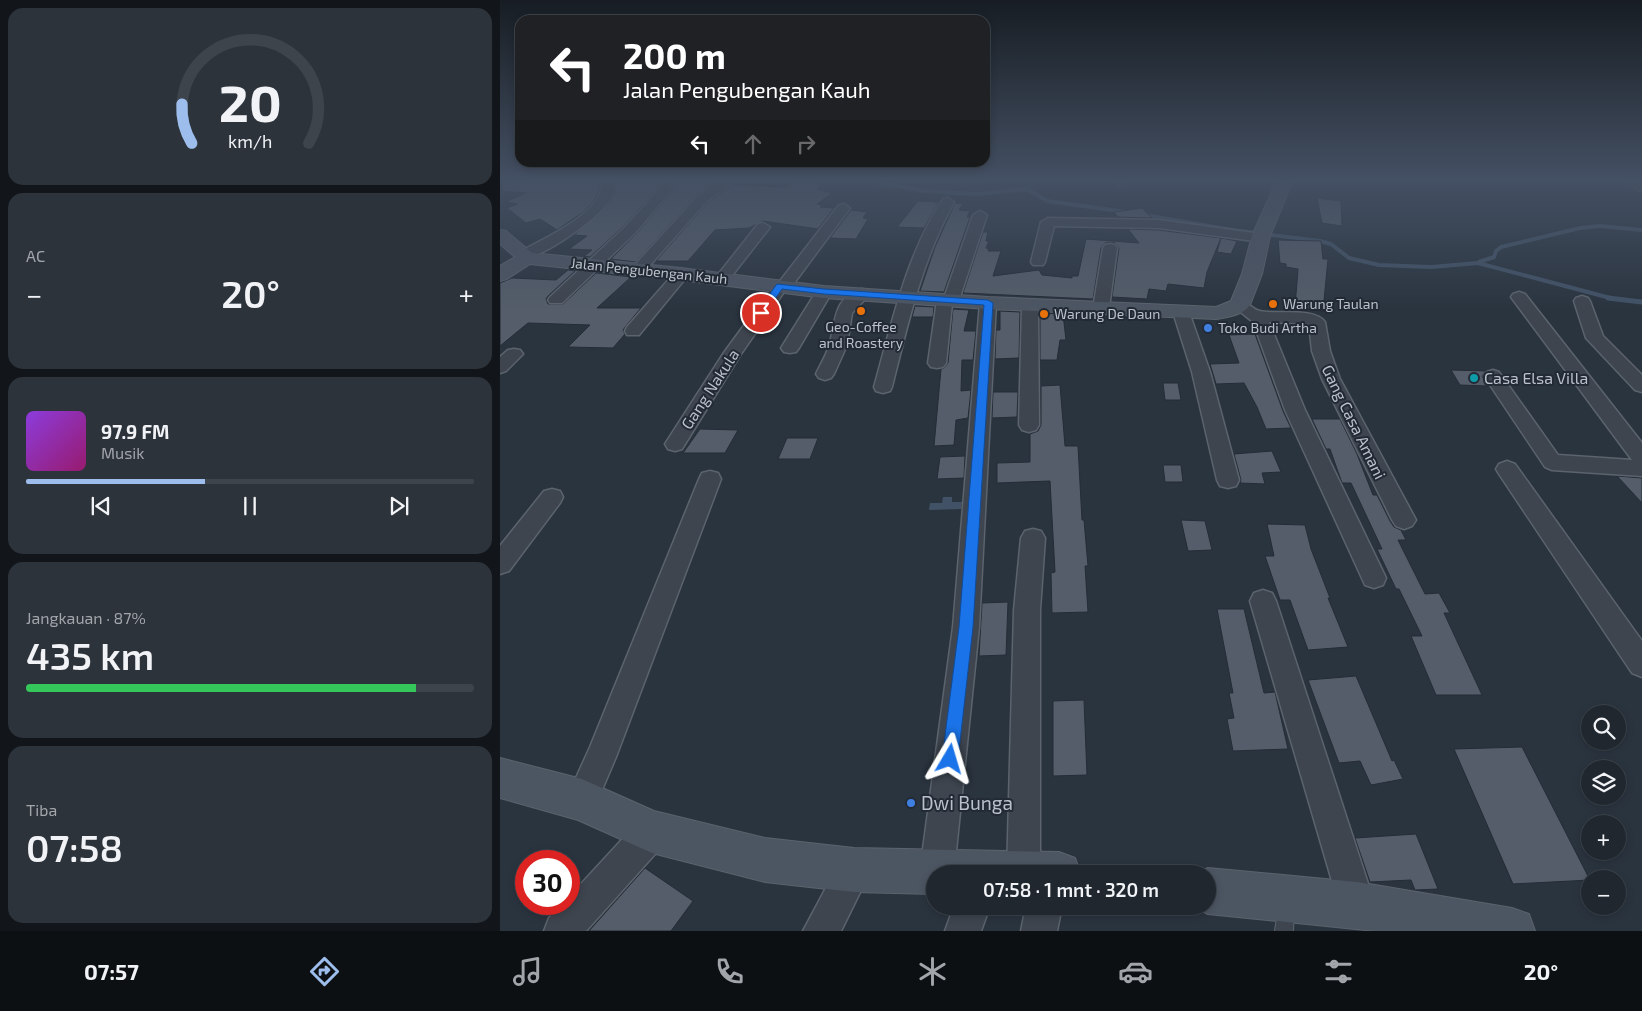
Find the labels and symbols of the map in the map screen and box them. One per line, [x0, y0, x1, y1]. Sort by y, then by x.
street label: Jalan Pengubengan Kauh [570, 254, 728, 287]
pin [740, 292, 782, 334]
place label: Warung Taulan [1283, 295, 1379, 312]
marker: Warung Taulan [1267, 298, 1279, 310]
marker: Geo-Coffee and Roastery [855, 305, 867, 317]
place label: Warung De Daun [1054, 305, 1160, 322]
marker: Warung De Daun [1038, 308, 1050, 320]
place label: Geo-Coffee and Roastery [819, 318, 904, 351]
place label: Toko Budi Artha [1218, 319, 1317, 336]
marker: Toko Budi Artha [1202, 322, 1214, 334]
street label: Gang Nakula [677, 345, 742, 432]
street label: Gang Casa Amani [1319, 362, 1390, 482]
place label: Casa Elsa Villa [1484, 368, 1588, 387]
marker: Casa Elsa Villa [1468, 372, 1480, 384]
position arrow [923, 732, 975, 784]
place label: Dwi Bunga [921, 791, 1013, 814]
marker: Dwi Bunga [905, 797, 917, 809]
speed limit sign: 30 [515, 850, 580, 915]

